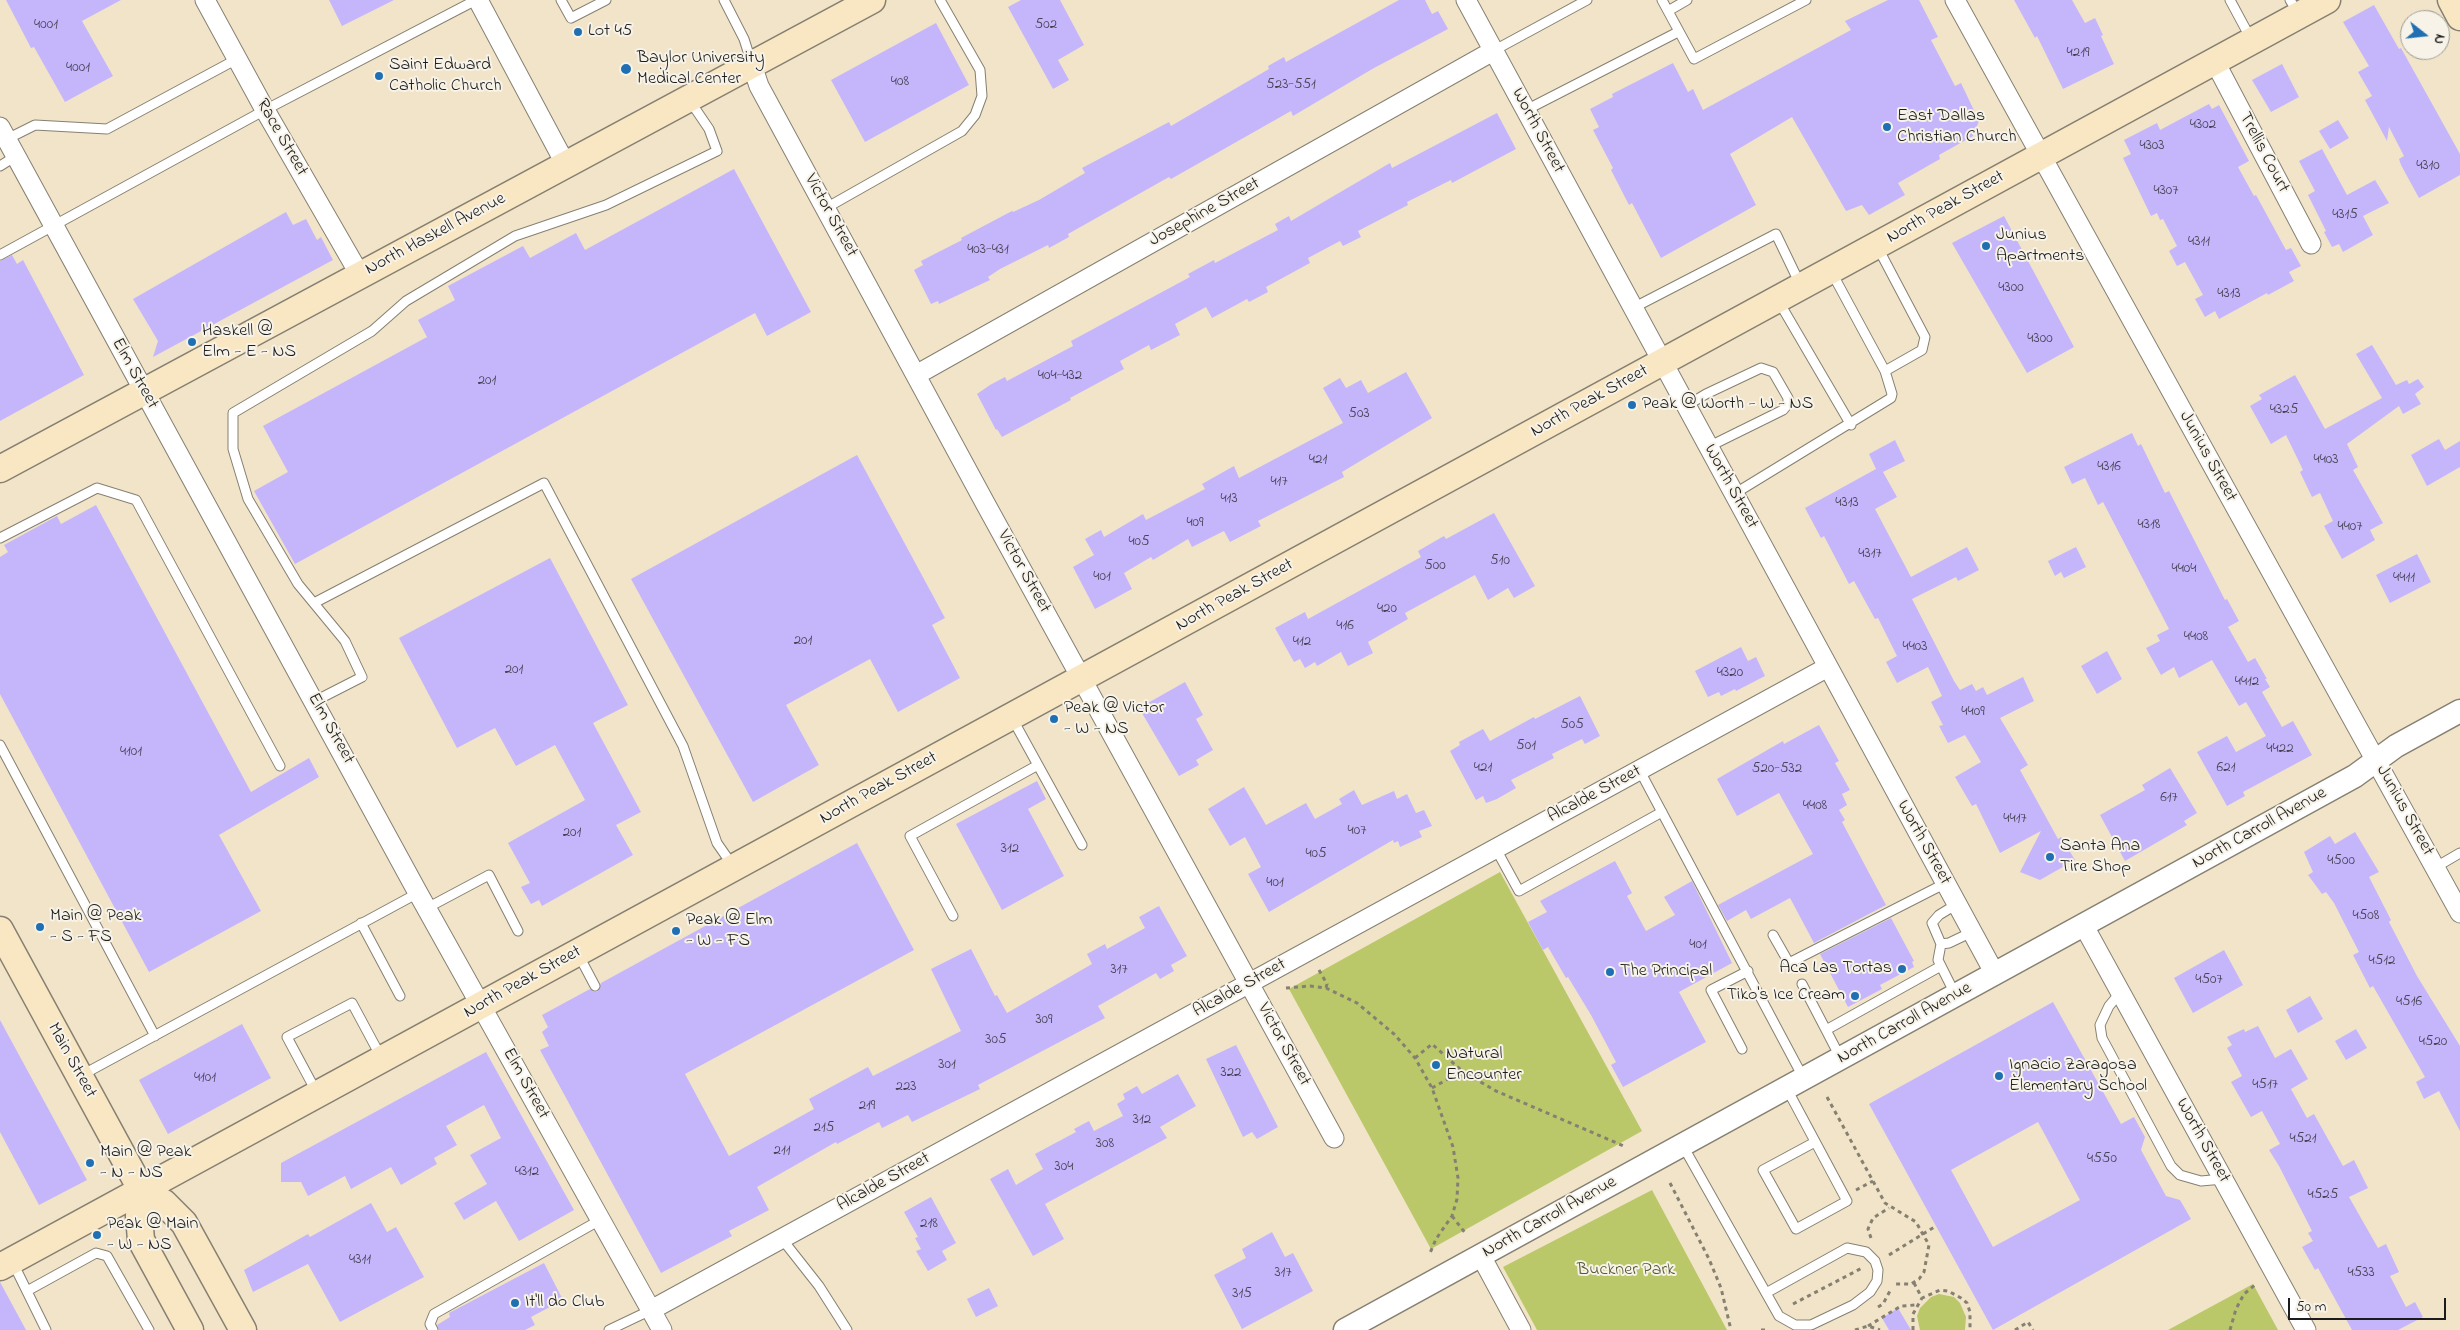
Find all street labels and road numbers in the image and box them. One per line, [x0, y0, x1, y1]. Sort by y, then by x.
street label: Worth Street [1506, 85, 1568, 177]
street label: Race Street [250, 96, 312, 180]
street label: Trellis Court [2233, 109, 2293, 197]
street label: North Peak Street [1883, 167, 2009, 249]
street label: Victor Street [798, 171, 862, 261]
street label: Josephine Street [1146, 174, 1264, 252]
street label: North Haskell Avenue [362, 189, 510, 281]
street label: Elm Street [106, 335, 162, 413]
street label: North Peak Street [1527, 361, 1653, 443]
street label: Junius Street [2173, 408, 2241, 506]
street label: Worth Street [1698, 441, 1762, 533]
street label: Victor Street [991, 527, 1055, 617]
street label: North Peak Street [1172, 555, 1298, 637]
street label: Elm Street [302, 690, 358, 768]
street label: North Peak Street [816, 748, 942, 830]
street label: Alcalde Street [1545, 761, 1645, 829]
street label: Junius Street [2370, 762, 2438, 860]
street label: North Carroll Avenue [2189, 783, 2331, 875]
street label: Worth Street [1891, 797, 1955, 889]
street label: North Peak Street [460, 942, 586, 1024]
street label: Alcalde Street [1190, 955, 1290, 1023]
street label: North Carroll Avenue [1834, 978, 1976, 1070]
street label: Victor Street [1251, 1000, 1315, 1090]
street label: Main Street [42, 1020, 100, 1102]
street label: Elm Street [497, 1045, 553, 1123]
street label: Worth Street [2170, 1095, 2234, 1187]
street label: Alcalde Street [834, 1149, 934, 1217]
street label: North Carroll Avenue [1479, 1172, 1621, 1264]

